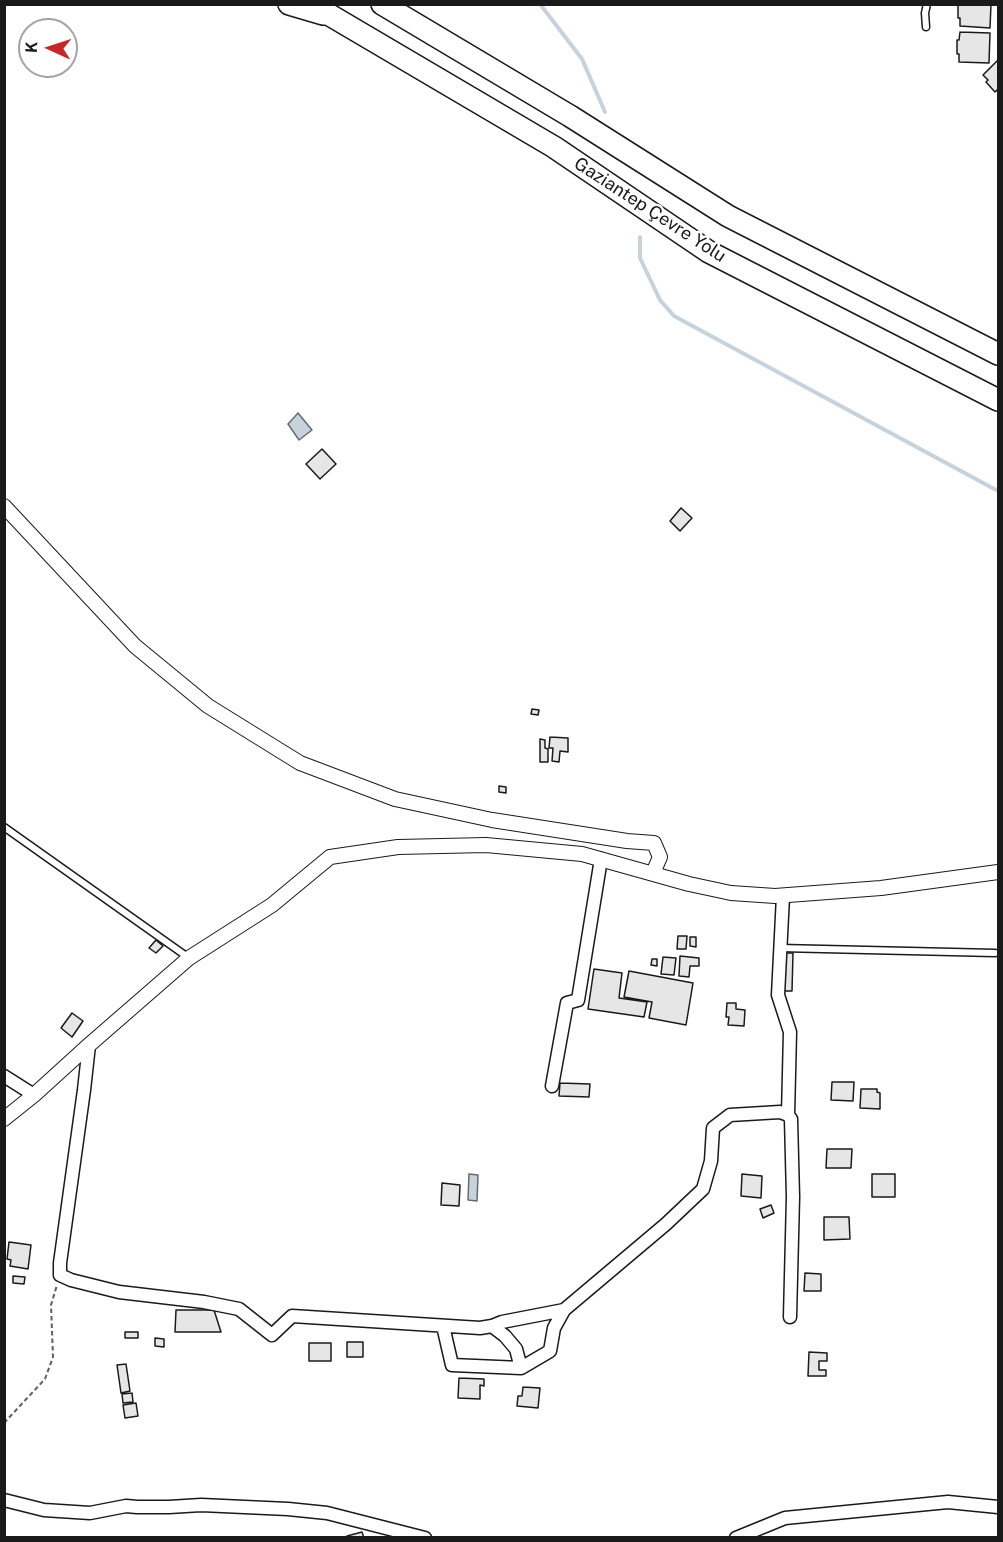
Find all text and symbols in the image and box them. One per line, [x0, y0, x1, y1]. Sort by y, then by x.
north arrow [18, 18, 78, 78]
text: K [22, 41, 41, 53]
street label: Gaziantep Çevre Yolu [570, 153, 730, 267]

